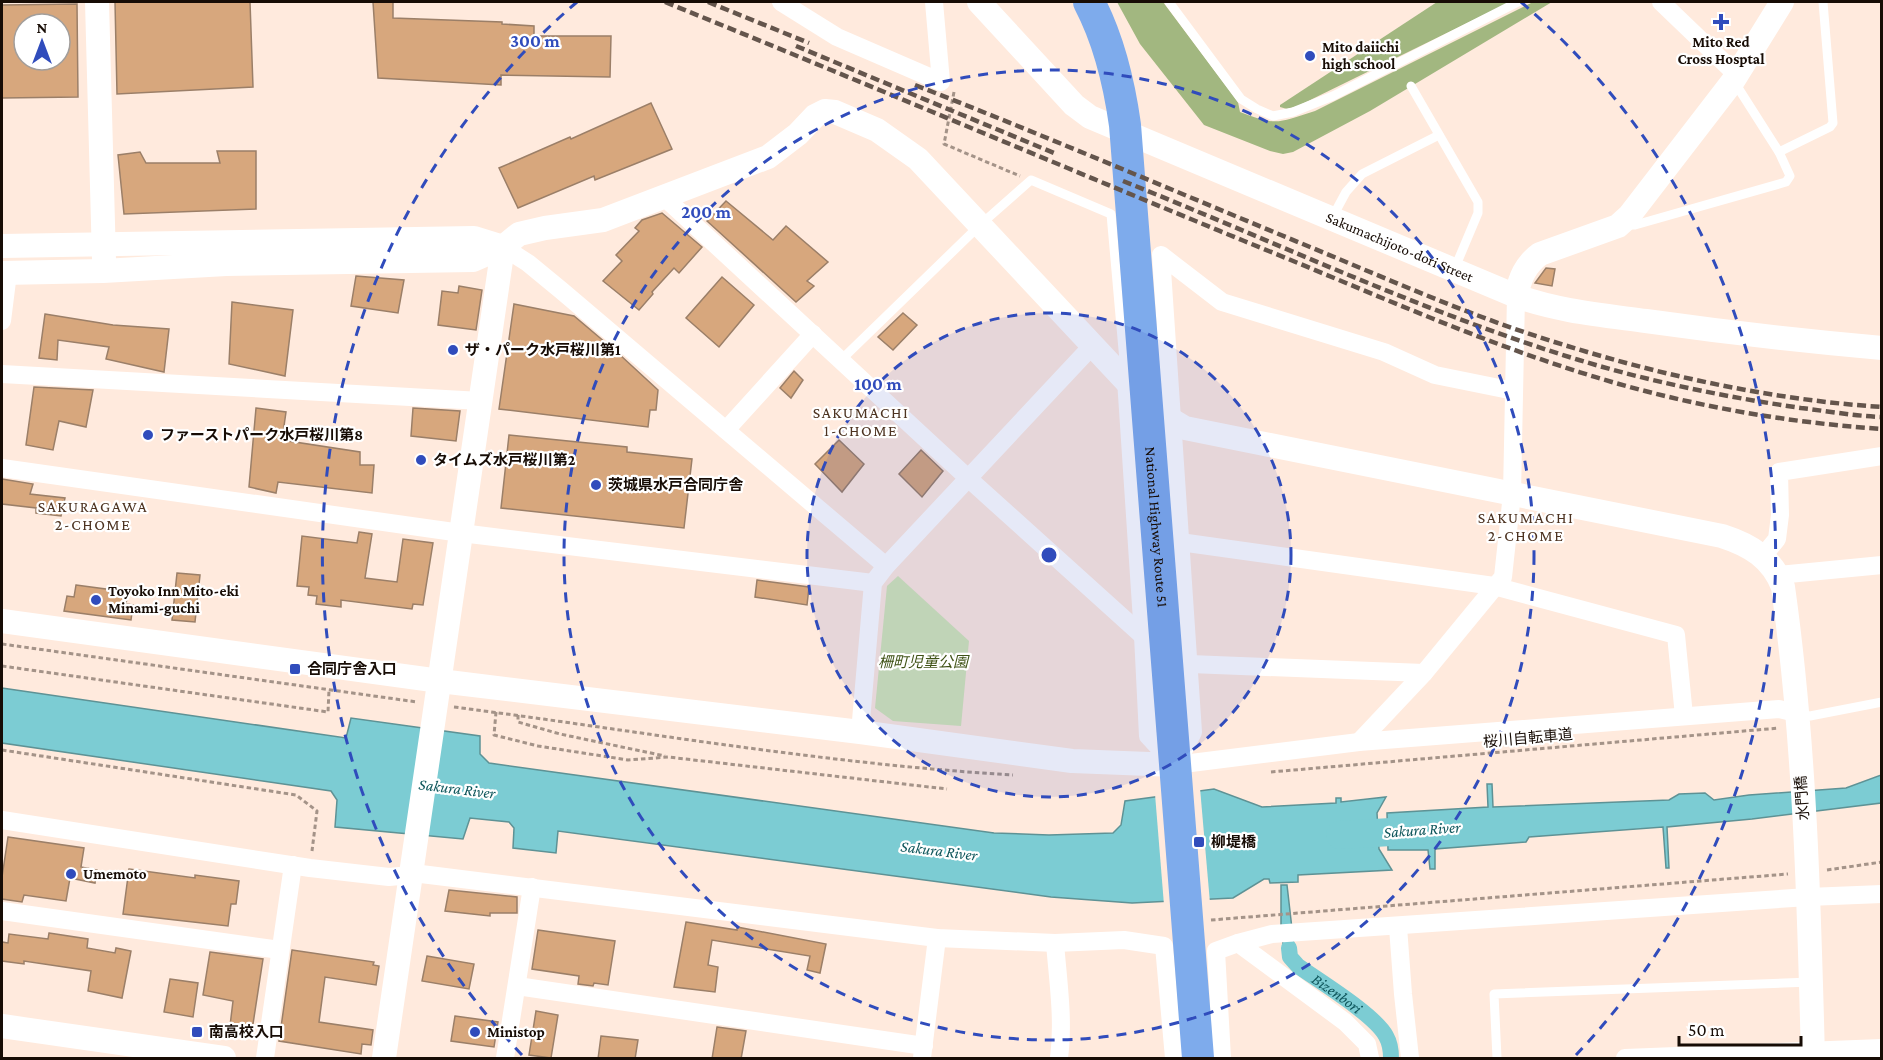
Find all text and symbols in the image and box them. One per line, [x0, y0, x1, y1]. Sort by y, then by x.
north arrow [12, 12, 72, 72]
marker: Mito Red Cross Hosptal [1712, 13, 1730, 31]
text: N [37, 19, 48, 36]
text: 300 m [510, 31, 560, 51]
place label: Mito Red Cross Hosptal [1677, 34, 1765, 67]
place label: Mito daiichi high school [1322, 39, 1400, 72]
marker: Mito daiichi high school [1303, 49, 1317, 63]
text: 200 m [681, 202, 732, 222]
street label: Sakumachijoto-dori Street [1324, 209, 1477, 286]
place label: ザ・パーク水戸桜川第1 [465, 342, 621, 358]
marker: ザ・パーク水戸桜川第1 [446, 343, 460, 357]
text: 100 m [854, 374, 902, 394]
district label: SAKUMACHI 1-CHOME [813, 404, 909, 439]
place label: ファーストパーク水戸桜川第8 [160, 427, 363, 443]
marker: ファーストパーク水戸桜川第8 [141, 428, 155, 442]
street label: National Highway Route 51 [1142, 446, 1171, 608]
place label: タイムズ水戸桜川第2 [433, 451, 576, 468]
marker: タイムズ水戸桜川第2 [414, 453, 428, 467]
place label: 茨城県水戸合同庁舎 [608, 476, 744, 493]
marker: 茨城県水戸合同庁舎 [589, 478, 603, 492]
district label: SAKURAGAWA 2-CHOME [38, 498, 148, 533]
district label: SAKUMACHI 2-CHOME [1478, 509, 1574, 544]
centre of rings [1039, 545, 1059, 565]
place label: Toyoko Inn Mito-eki Minami-guchi [108, 583, 240, 616]
marker: Toyoko Inn Mito-eki Minami-guchi [89, 593, 103, 607]
park label: 柵町児童公園 [878, 654, 970, 670]
place label: 合同庁舎入口 [307, 661, 397, 677]
marker: 合同庁舎入口 [288, 662, 302, 676]
street label: 桜川自転車道 [1482, 726, 1574, 750]
water label: Sakura River [418, 775, 497, 802]
street label: 水門橋 [1792, 775, 1812, 821]
water label: Sakura River [1383, 818, 1461, 841]
place label: 柳堤橋 [1211, 834, 1257, 850]
marker: 柳堤橋 [1192, 835, 1206, 849]
water label: Sakura River [900, 837, 979, 864]
place label: Umemoto [83, 866, 147, 882]
marker: Umemoto [64, 867, 78, 881]
water label: Bizenbori [1309, 970, 1366, 1017]
scale bar [1679, 1009, 1800, 1047]
text: 50 m [1688, 1020, 1725, 1040]
place label: 南高校入口 [209, 1024, 284, 1040]
place label: Ministop [487, 1024, 545, 1040]
marker: 南高校入口 [190, 1025, 204, 1039]
marker: Ministop [468, 1025, 482, 1039]

